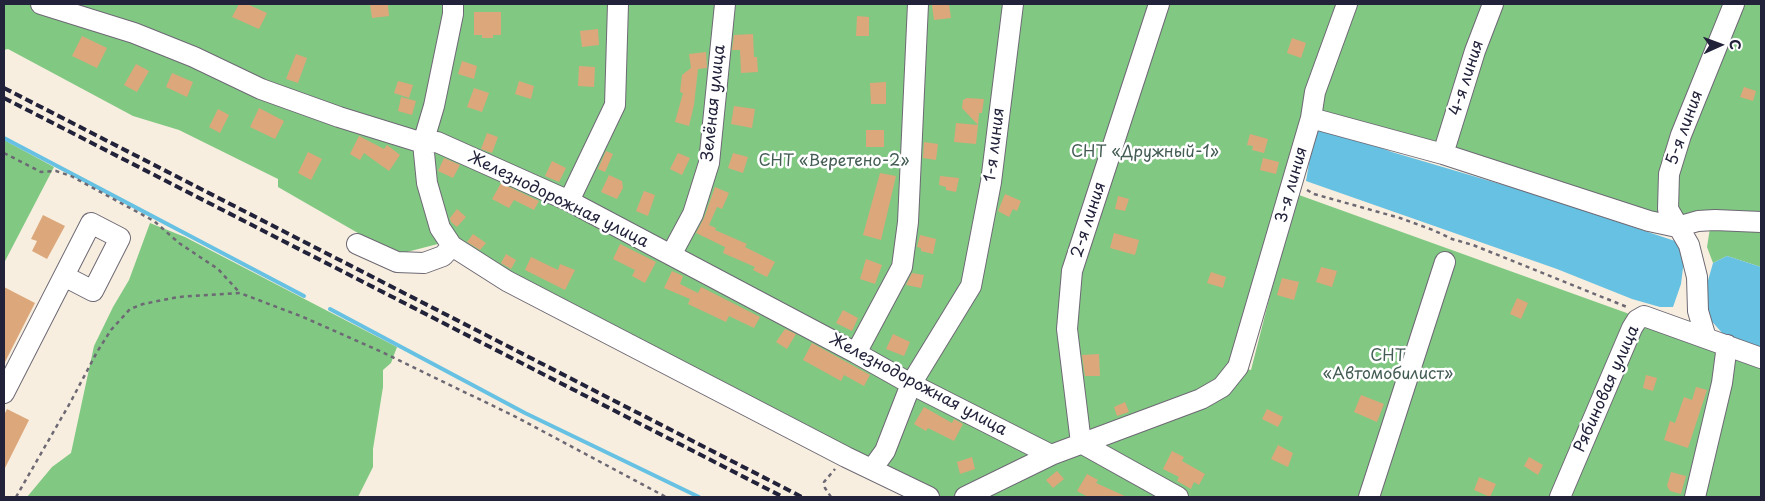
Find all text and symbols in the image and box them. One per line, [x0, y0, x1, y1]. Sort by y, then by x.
north arrow [1695, 20, 1745, 70]
street label: 4-я линия [1446, 38, 1488, 118]
text: С [1725, 39, 1746, 50]
street label: Зелёная улица [698, 44, 730, 162]
street label: 5-я линия [1663, 88, 1707, 168]
street label: 1-я линия [981, 107, 1009, 183]
park label: СНТ «Дружный-1» [1071, 143, 1219, 163]
street label: 3-я линия [1272, 145, 1312, 225]
street label: Железнодорожная улица [465, 148, 651, 252]
park label: СНТ «Веретено-2» [759, 152, 909, 172]
street label: 2-я линия [1068, 180, 1110, 260]
street label: Рябиновая улица [1570, 323, 1644, 455]
street label: Железнодорожная улица [826, 330, 1010, 440]
park label: СНТ «Автомобилист» [1323, 347, 1453, 385]

